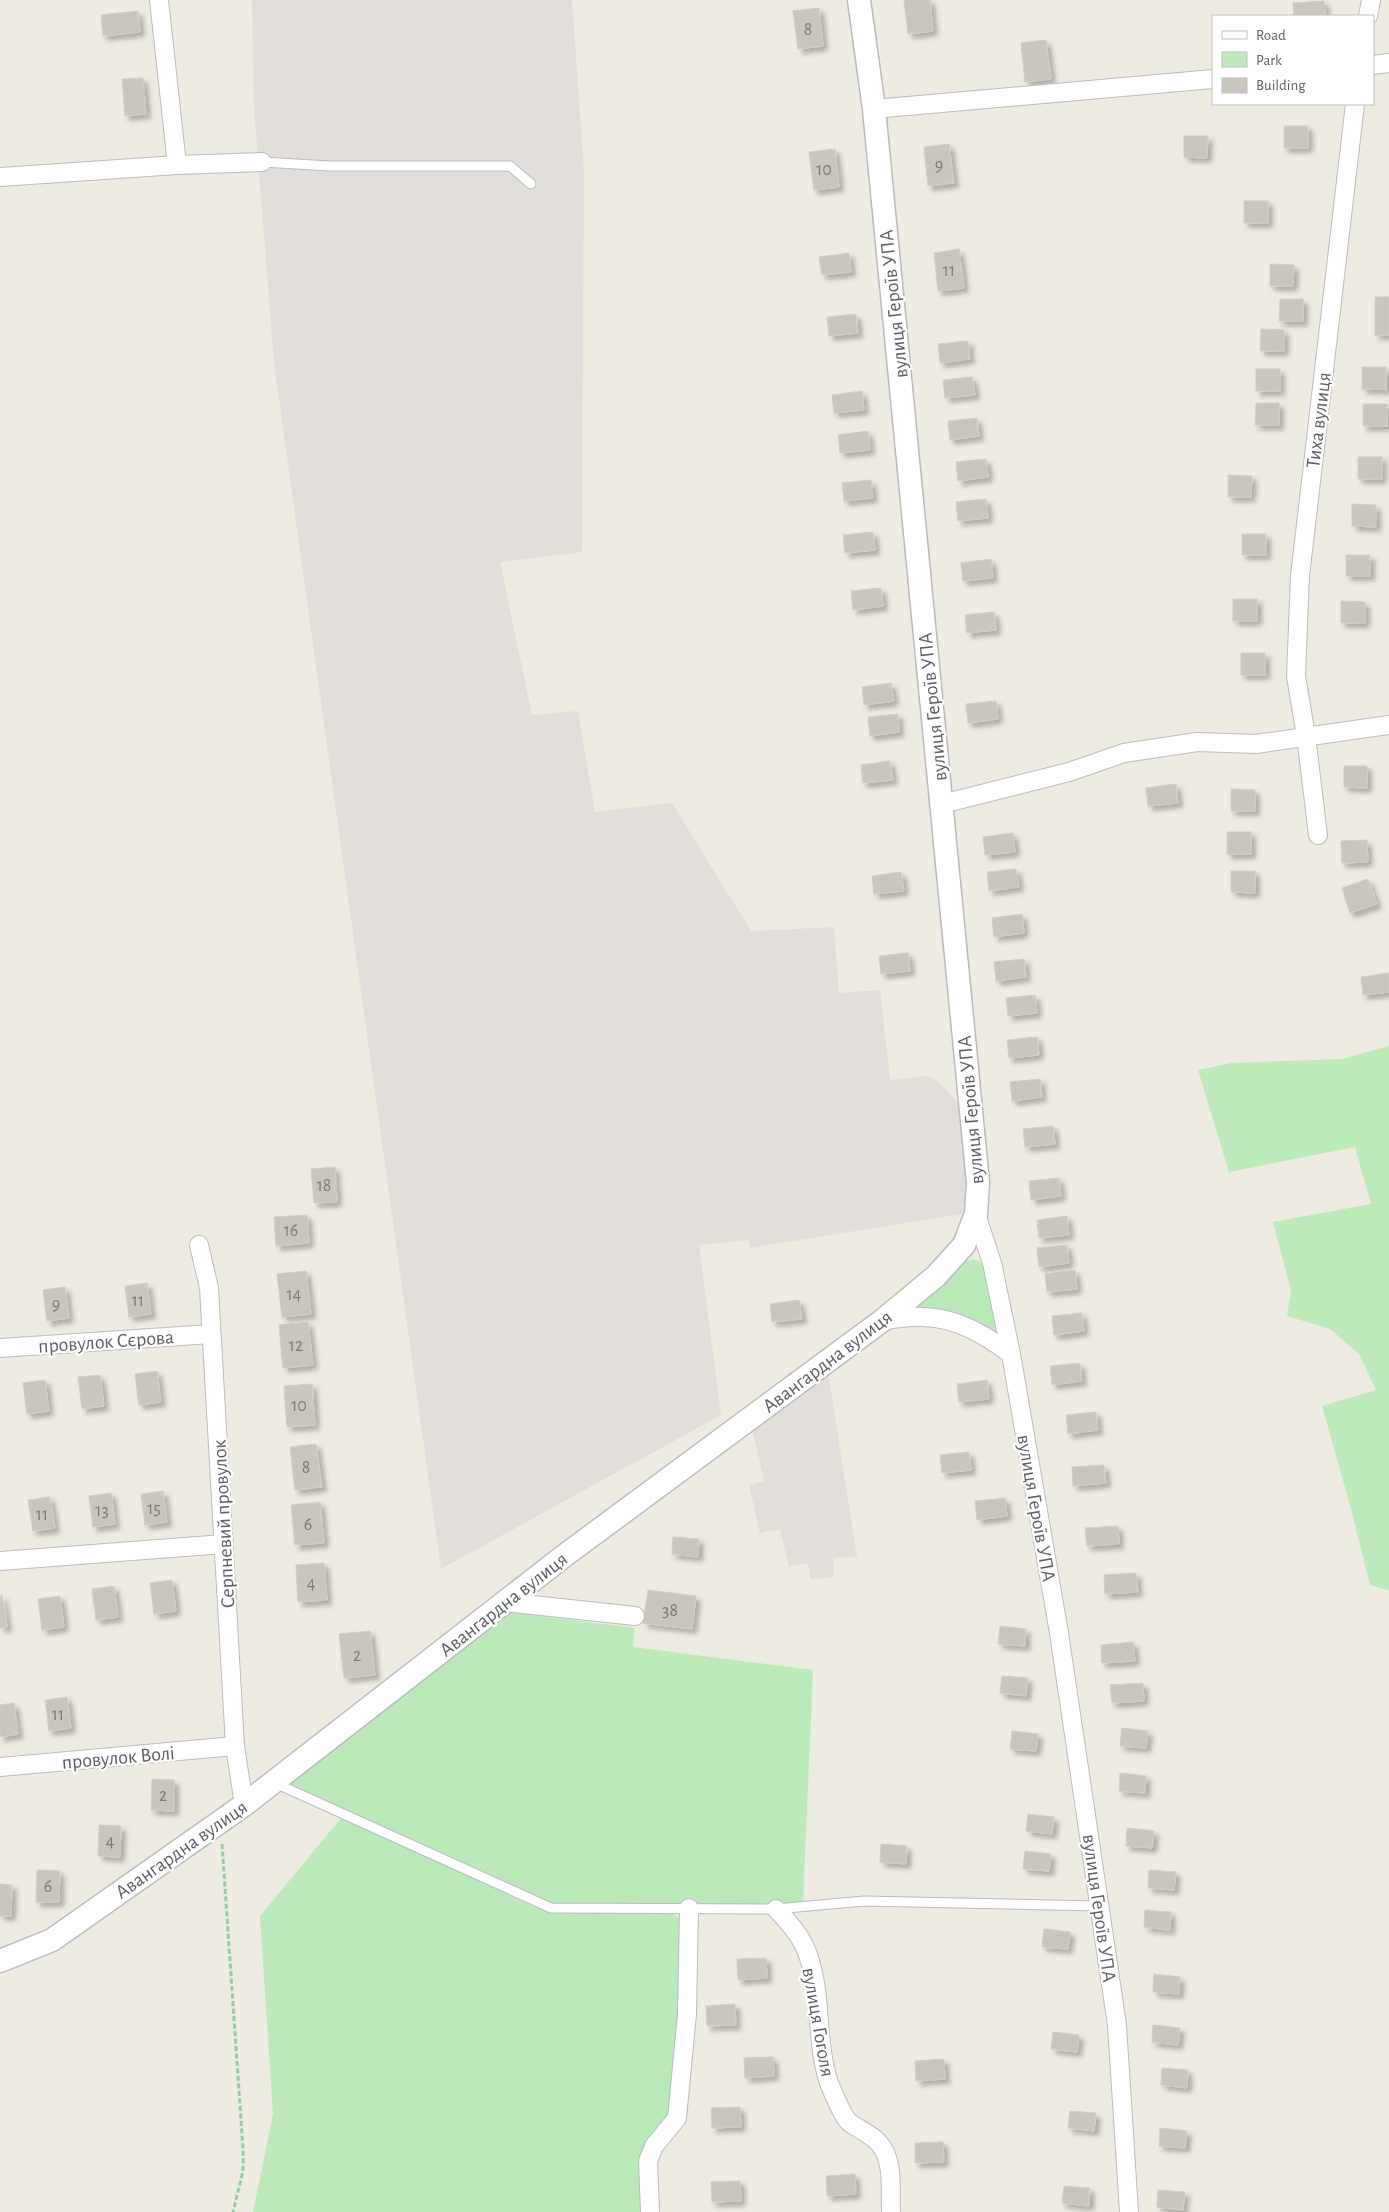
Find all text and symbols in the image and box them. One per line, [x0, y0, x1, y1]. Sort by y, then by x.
legend [1212, 15, 1374, 105]
house number: 8 [804, 21, 812, 39]
text: Road [1256, 28, 1286, 43]
text: Park [1256, 53, 1282, 68]
text: Building [1256, 78, 1306, 93]
house number: 9 [935, 157, 943, 175]
house number: 10 [816, 161, 832, 179]
street label: вулиця Героїв УПА [876, 228, 912, 379]
house number: 11 [943, 262, 955, 280]
street label: Тиха вулиця [1303, 371, 1335, 469]
street label: вулиця Героїв УПА [915, 631, 951, 782]
street label: вулиця Героїв УПА [955, 1035, 987, 1185]
house number: 18 [317, 1177, 331, 1195]
house number: 16 [284, 1222, 298, 1240]
house number: 14 [287, 1286, 302, 1304]
house number: 11 [132, 1292, 144, 1310]
house number: 9 [52, 1296, 60, 1314]
street label: Авангардна вулиця [759, 1307, 896, 1417]
street label: провулок Сєрова [37, 1327, 175, 1357]
house number: 12 [289, 1337, 303, 1355]
house number: 10 [291, 1397, 307, 1415]
street label: вулиця Героїв УПА [1013, 1433, 1059, 1584]
street label: Серпневий провулок [210, 1439, 238, 1609]
house number: 8 [302, 1459, 310, 1477]
house number: 15 [147, 1500, 161, 1518]
house number: 13 [95, 1502, 109, 1520]
house number: 11 [36, 1506, 48, 1524]
house number: 6 [304, 1516, 312, 1534]
street label: Авангардна вулиця [436, 1549, 571, 1661]
house number: 4 [307, 1575, 316, 1593]
house number: 38 [662, 1602, 678, 1620]
house number: 2 [353, 1647, 361, 1665]
house number: 11 [52, 1706, 64, 1724]
street label: провулок Волі [61, 1743, 175, 1773]
house number: 2 [159, 1787, 167, 1805]
street label: Авангардна вулиця [112, 1797, 251, 1903]
house number: 4 [106, 1833, 115, 1851]
street label: вулиця Героїв УПА [1079, 1833, 1119, 1984]
house number: 6 [44, 1878, 52, 1896]
street label: вулиця Гоголя [799, 1966, 837, 2078]

